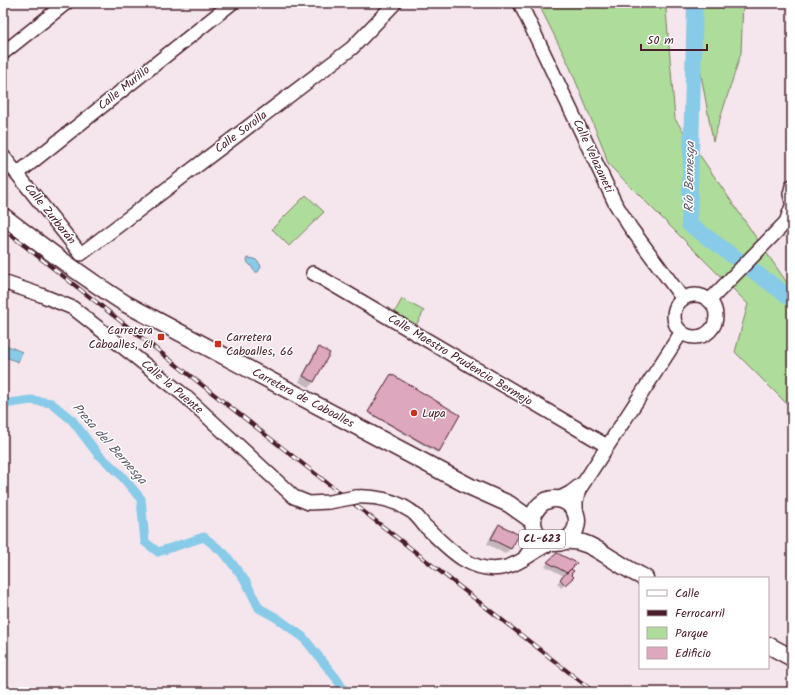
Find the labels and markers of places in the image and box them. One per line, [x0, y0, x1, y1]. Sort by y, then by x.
place label: Carretera Caboalles, 61 [88, 321, 153, 354]
place label: Carretera Caboalles, 66 [226, 328, 293, 361]
marker: Carretera Caboalles, 61 [156, 332, 166, 342]
marker: Carretera Caboalles, 66 [213, 339, 223, 349]
place label: Lupa [422, 404, 446, 423]
marker: Lupa [409, 408, 419, 418]

